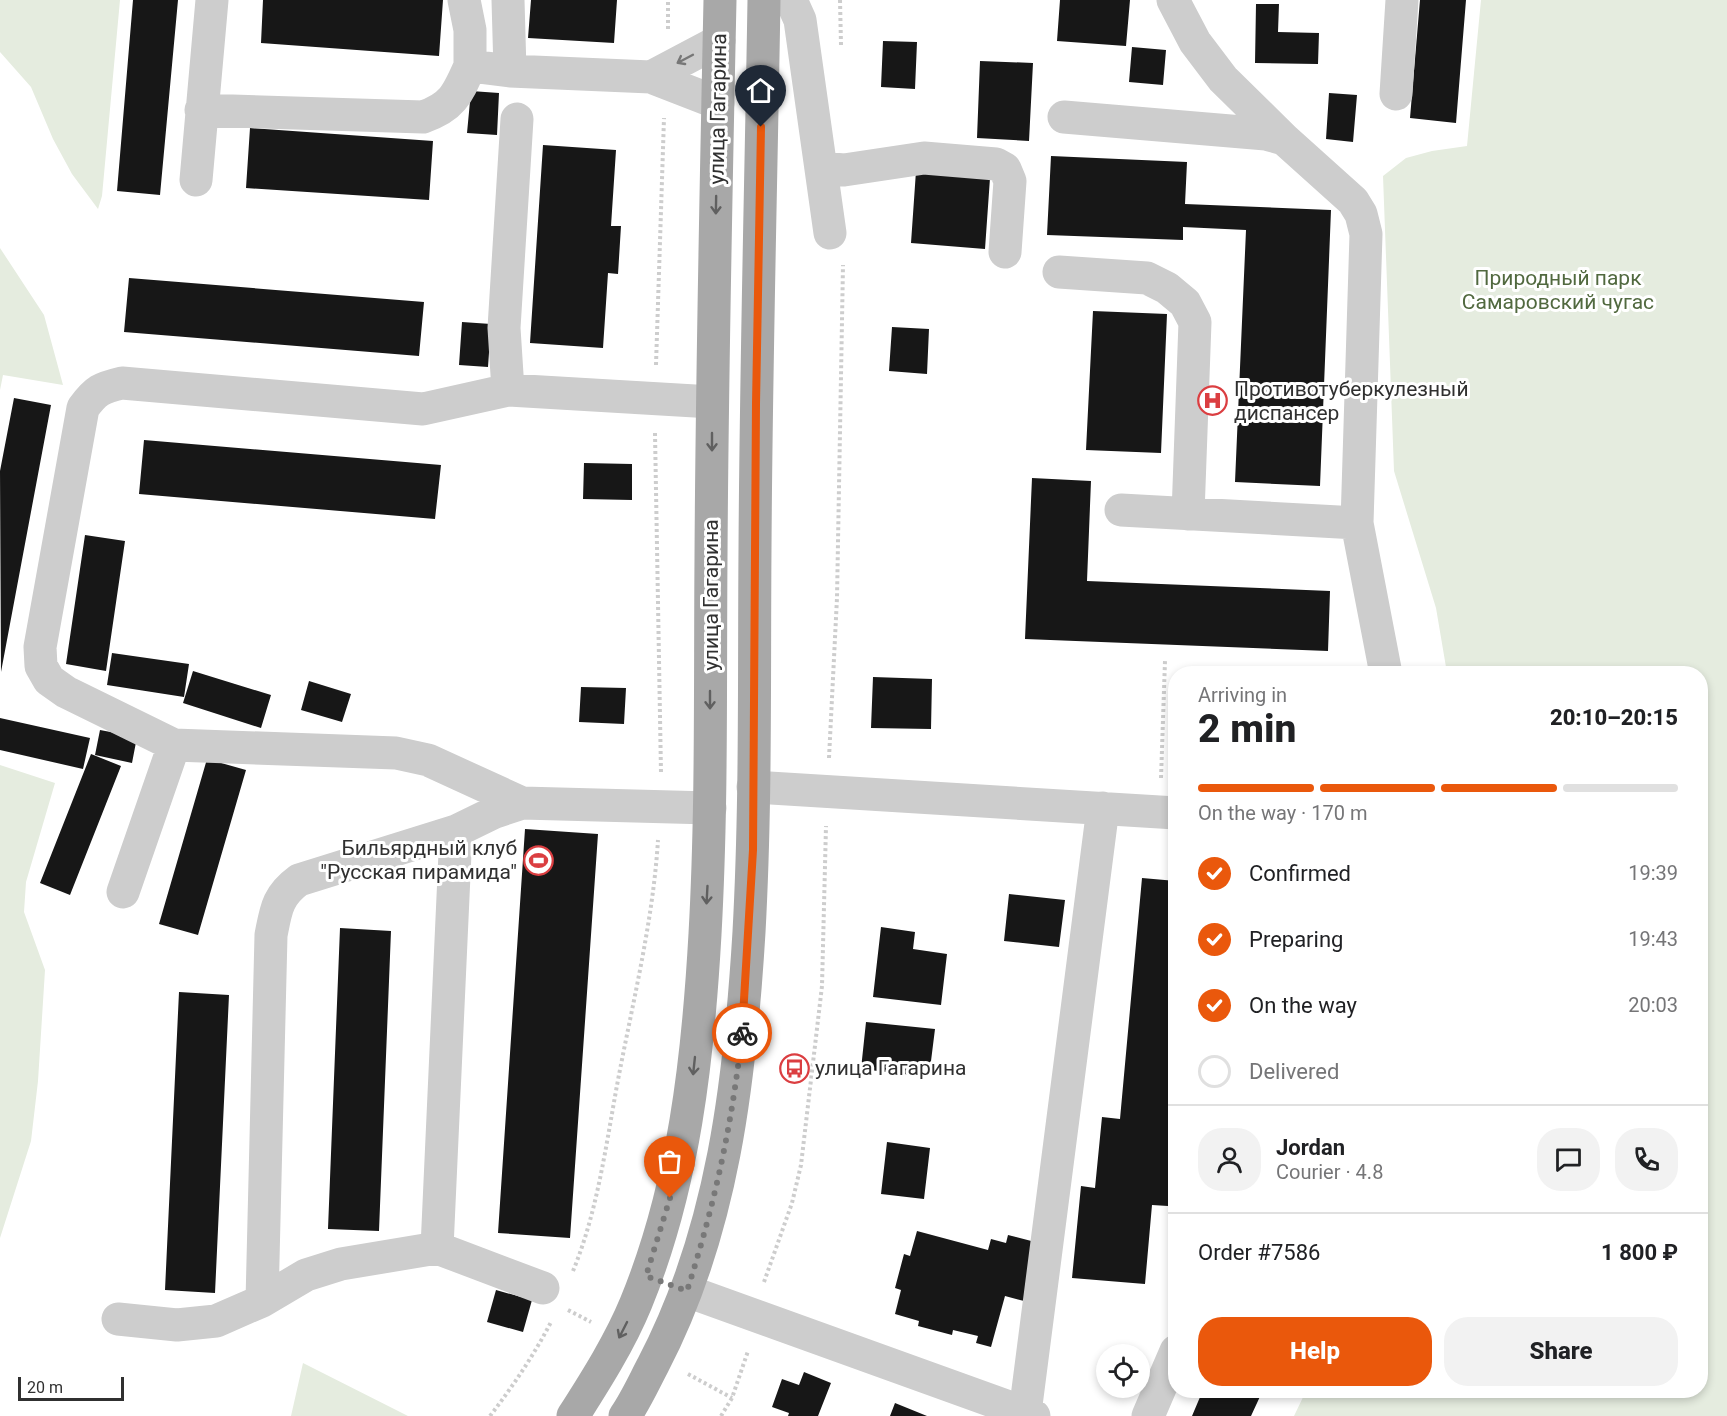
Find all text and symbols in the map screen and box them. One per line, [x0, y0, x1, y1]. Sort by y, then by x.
street label: улица Гагарина [705, 33, 731, 185]
one-way arrow [677, 54, 695, 65]
pin [735, 65, 786, 127]
icon: home [744, 74, 777, 107]
one-way arrow [711, 195, 722, 215]
park label: Природный парк Самаровский чугас [1462, 266, 1654, 314]
place label: Противотуберкулезный диспансер [1234, 377, 1469, 425]
hospital icon: Противотуберкулезный диспансер [1197, 385, 1229, 417]
one-way arrow [706, 432, 718, 452]
street label: улица Гагарина [699, 519, 723, 671]
text: Arriving in [1198, 683, 1287, 707]
one-way arrow [704, 690, 716, 710]
text: 20:10–20:15 [1550, 705, 1678, 730]
text: 2 min [1198, 706, 1296, 752]
text: On the way · 170 m [1198, 801, 1367, 825]
place label: Бильярдный клуб "Русская пирамида" [320, 836, 517, 884]
sports icon: Бильярдный клуб "Русская пирамида" [522, 844, 554, 876]
icon: check [1198, 857, 1231, 890]
text: Confirmed [1249, 861, 1351, 886]
text: 19:39 [1628, 861, 1678, 885]
one-way arrow [701, 885, 712, 905]
icon: check [1198, 923, 1231, 956]
text: Preparing [1249, 927, 1343, 952]
text: 19:43 [1628, 927, 1678, 951]
icon: check [1198, 989, 1231, 1022]
text: On the way [1249, 993, 1357, 1018]
text: 20:03 [1628, 993, 1678, 1017]
courier [712, 1003, 772, 1063]
icon: bike [726, 1017, 759, 1050]
bus stop icon: улица Гагарина [778, 1052, 810, 1084]
one-way arrow [688, 1056, 699, 1075]
place label: улица Гагарина [815, 1056, 966, 1080]
text: Delivered [1249, 1059, 1339, 1084]
button: person [1198, 1128, 1261, 1191]
button: chat [1537, 1128, 1600, 1191]
button: phone [1615, 1128, 1678, 1191]
text: Jordan [1276, 1135, 1345, 1160]
pin [644, 1136, 695, 1198]
icon: bag [653, 1145, 686, 1178]
text: Courier · 4.8 [1276, 1160, 1383, 1184]
text: Order #7586 [1198, 1240, 1320, 1265]
text: 1 800 ₽ [1601, 1240, 1678, 1265]
button: Help [1198, 1317, 1432, 1386]
button: Share [1444, 1317, 1678, 1386]
one-way arrow [617, 1320, 628, 1338]
map controls [1096, 1344, 1150, 1398]
button: locate [1096, 1344, 1150, 1398]
scale bar [18, 1374, 124, 1402]
text: 20 m [27, 1378, 63, 1397]

